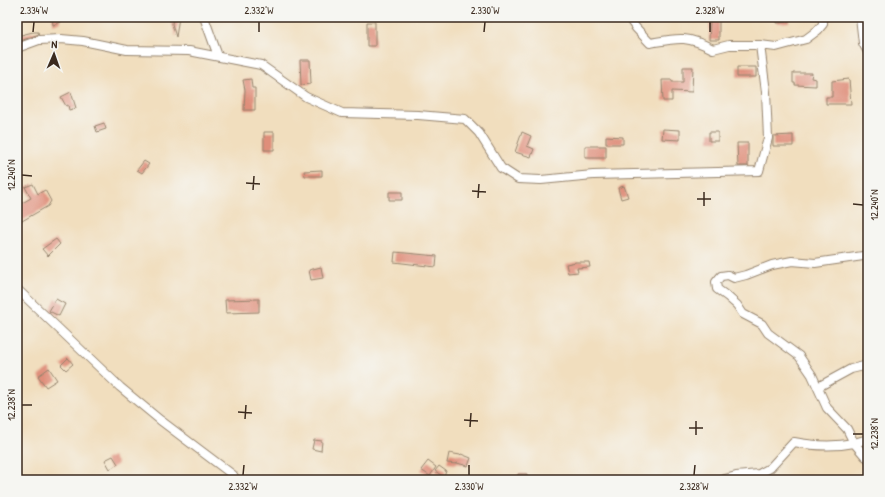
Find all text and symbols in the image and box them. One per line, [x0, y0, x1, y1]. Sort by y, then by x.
text: 2.334°W [20, 4, 49, 17]
text: 2.332°W [245, 4, 274, 17]
text: 2.330°W [471, 4, 500, 17]
text: 2.328°W [696, 4, 725, 17]
north arrow [34, 34, 74, 74]
text: N [51, 37, 58, 51]
text: 12.240°N [5, 160, 18, 191]
text: 12.240°N [868, 190, 881, 221]
text: 12.238°N [5, 389, 18, 421]
text: 12.238°N [868, 418, 881, 450]
text: 2.332°W [229, 480, 258, 493]
text: 2.330°W [455, 480, 484, 493]
text: 2.328°W [680, 480, 709, 493]

